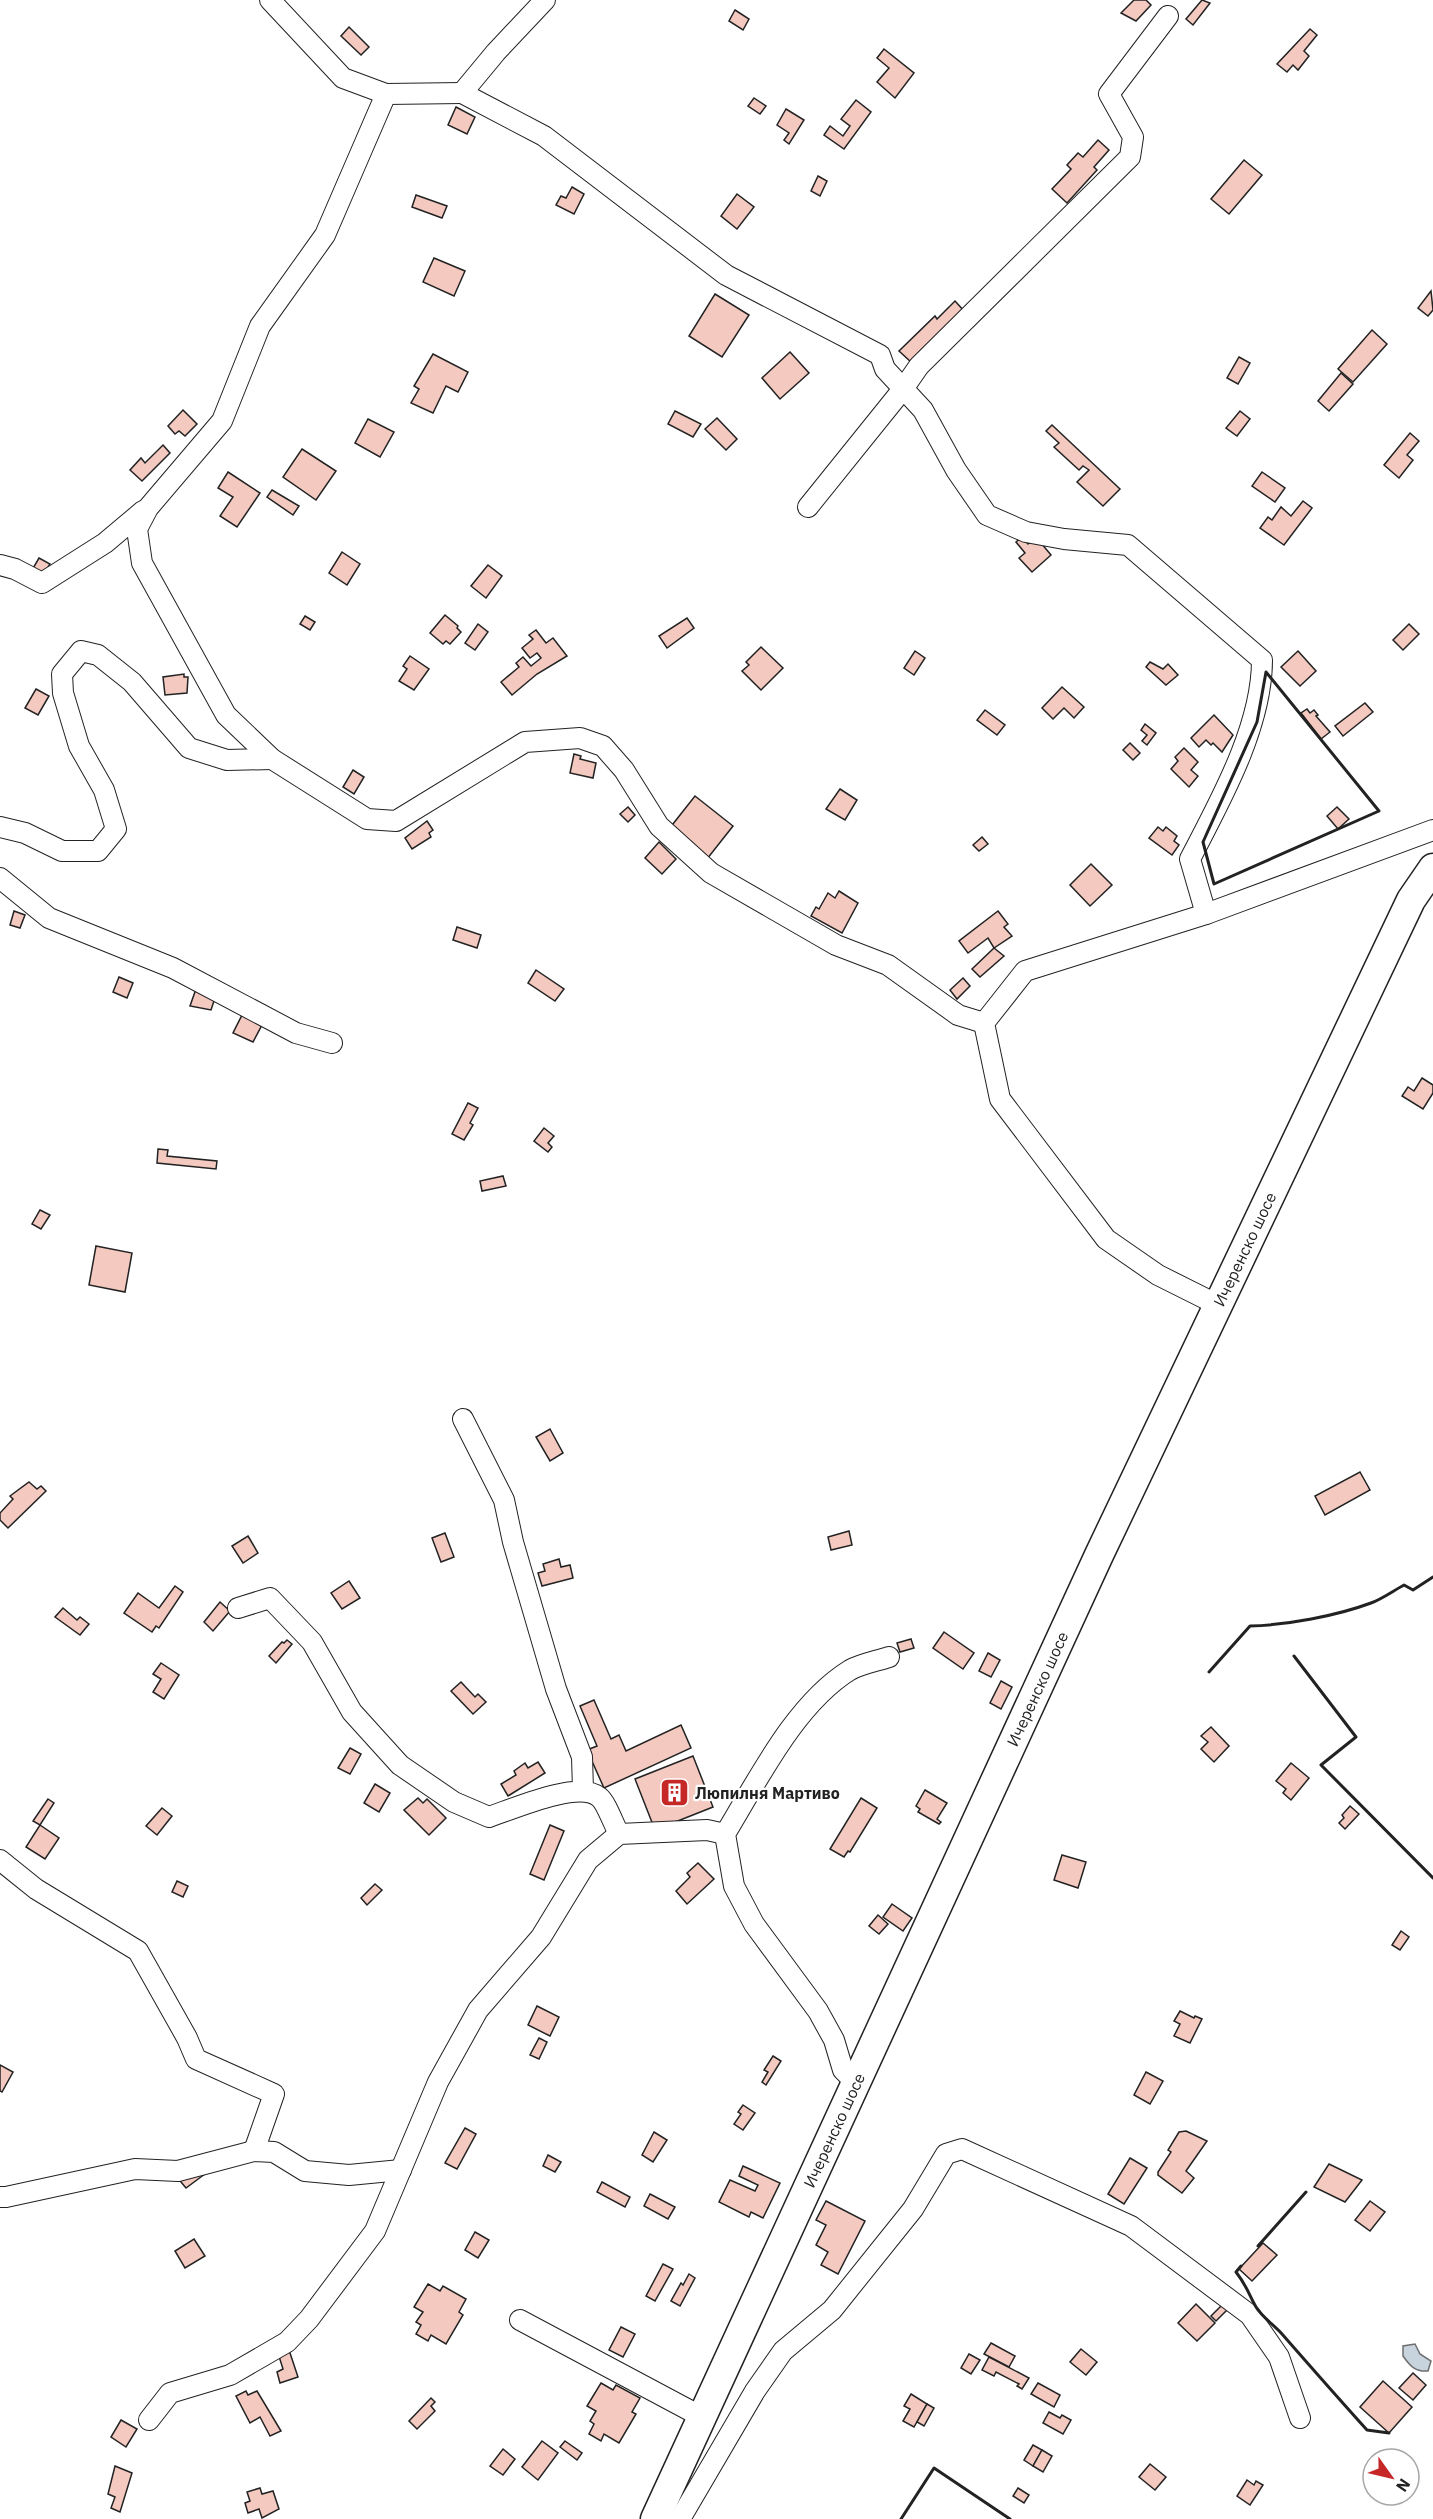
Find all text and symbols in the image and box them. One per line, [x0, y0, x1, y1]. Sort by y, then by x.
street label: Ичеренско шосе [1209, 1189, 1280, 1310]
street label: Ичеренско шосе [1002, 1628, 1072, 1749]
building icon: Люпилня Мартиво [658, 1777, 690, 1809]
place label: Люпилня Мартиво [695, 1783, 840, 1803]
street label: Ичеренско шосе [799, 2070, 869, 2191]
north arrow [1361, 2447, 1421, 2507]
text: N [1392, 2475, 1415, 2496]

